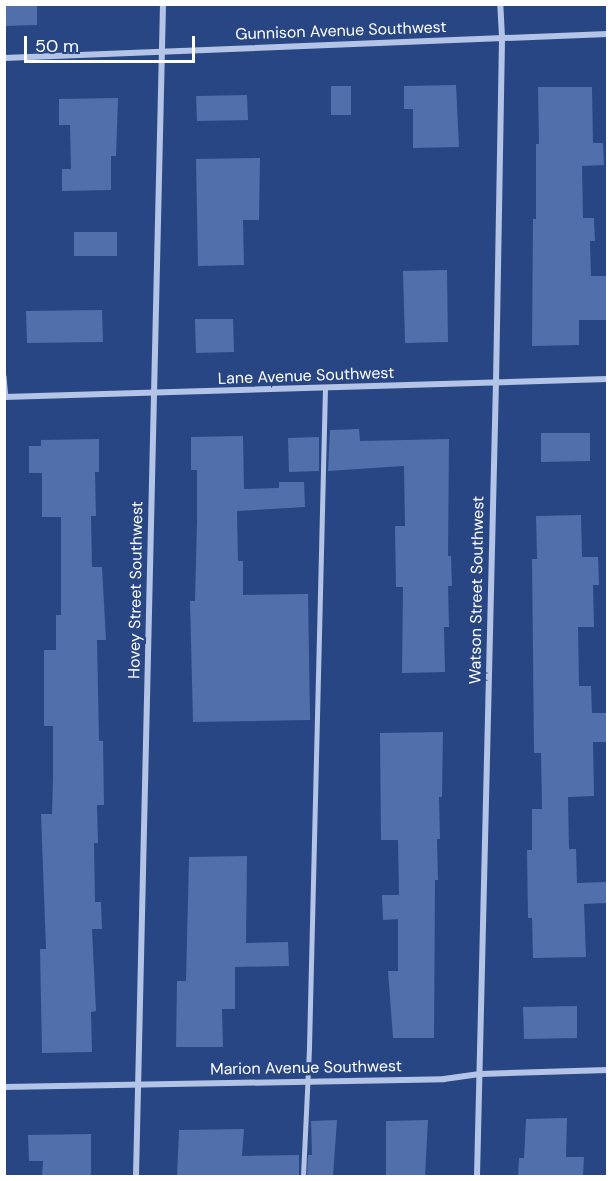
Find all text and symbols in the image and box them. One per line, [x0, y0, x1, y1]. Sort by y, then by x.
street label: Gunnison Avenue Southwest [235, 18, 447, 44]
scale bar [27, 24, 198, 62]
text: 50 m [35, 34, 79, 58]
street label: Lane Avenue Southwest [217, 363, 395, 389]
street label: Watson Street Southwest [466, 496, 488, 684]
street label: Hovey Street Southwest [125, 501, 147, 679]
street label: Marion Avenue Southwest [210, 1057, 402, 1079]

